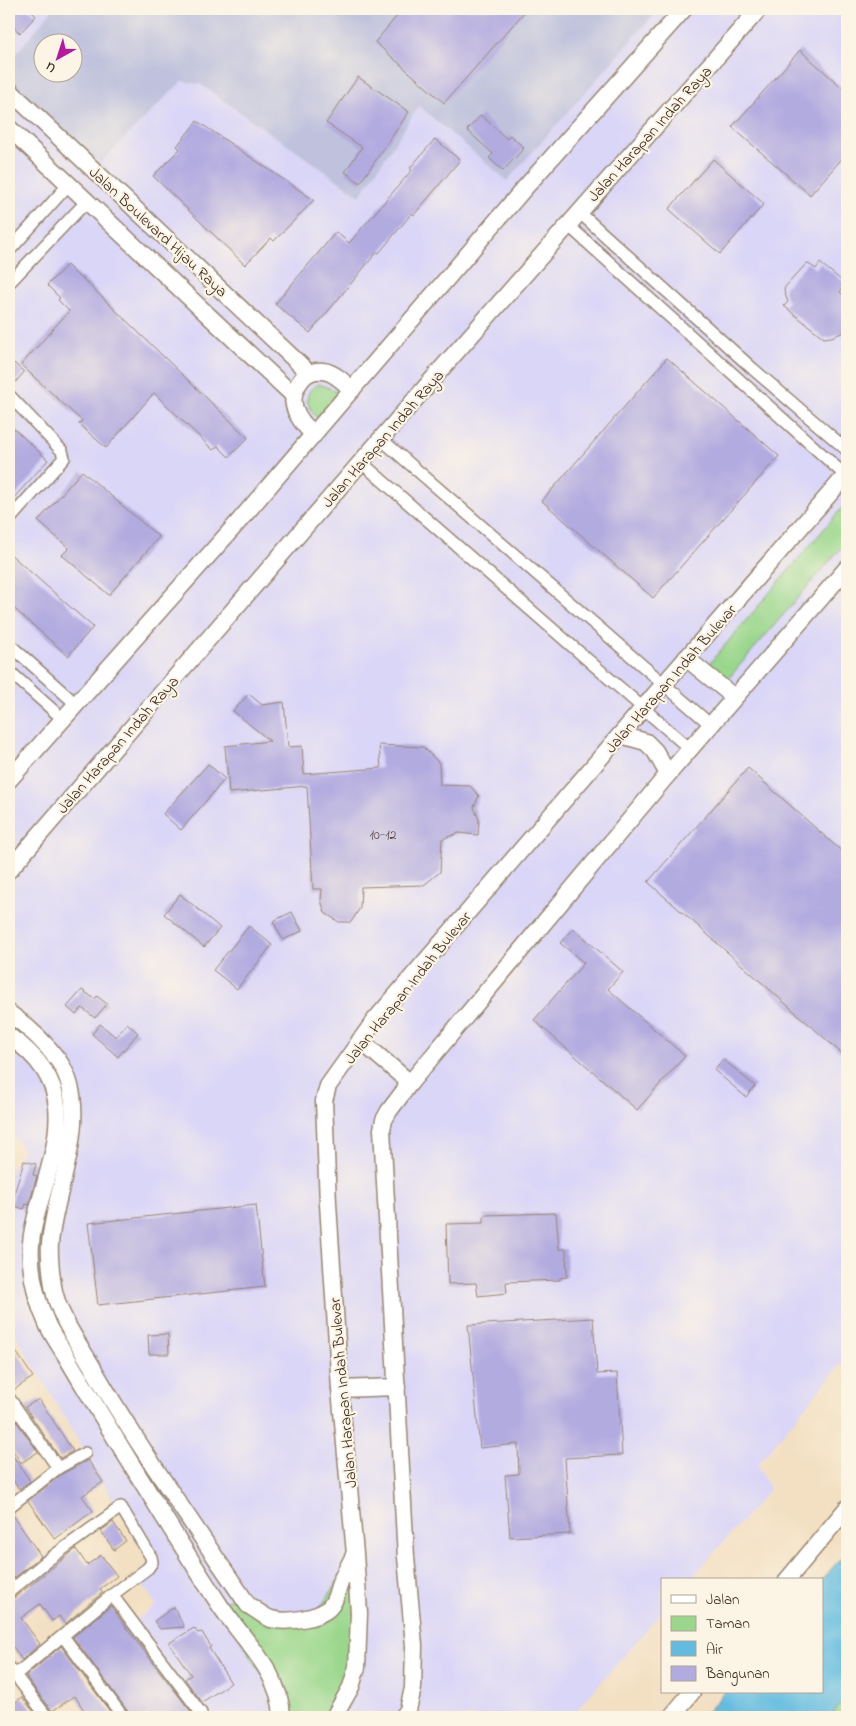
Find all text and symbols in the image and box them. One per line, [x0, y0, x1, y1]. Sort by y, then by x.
north arrow [32, 32, 82, 82]
text: U [41, 56, 61, 78]
street label: Jalan Harapan Indah Raya [583, 61, 718, 208]
street label: Jalan Boulevard Hijau Raya [83, 161, 233, 304]
street label: Jalan Harapan Indah Raya [317, 365, 450, 514]
street label: Jalan Harapan Indah Bulevar [600, 599, 743, 759]
street label: Jalan Harapan Indah Raya [52, 671, 185, 820]
house number: 10-12 [369, 825, 397, 846]
street label: Jalan Harapan Indah Bulevar [339, 907, 478, 1070]
street label: Jalan Harapan Indah Bulevar [324, 1297, 364, 1489]
legend [661, 1578, 824, 1694]
text: Jalan [706, 1589, 739, 1611]
text: Taman [706, 1613, 750, 1635]
text: Air [706, 1639, 723, 1661]
text: Bangunan [705, 1663, 770, 1686]

